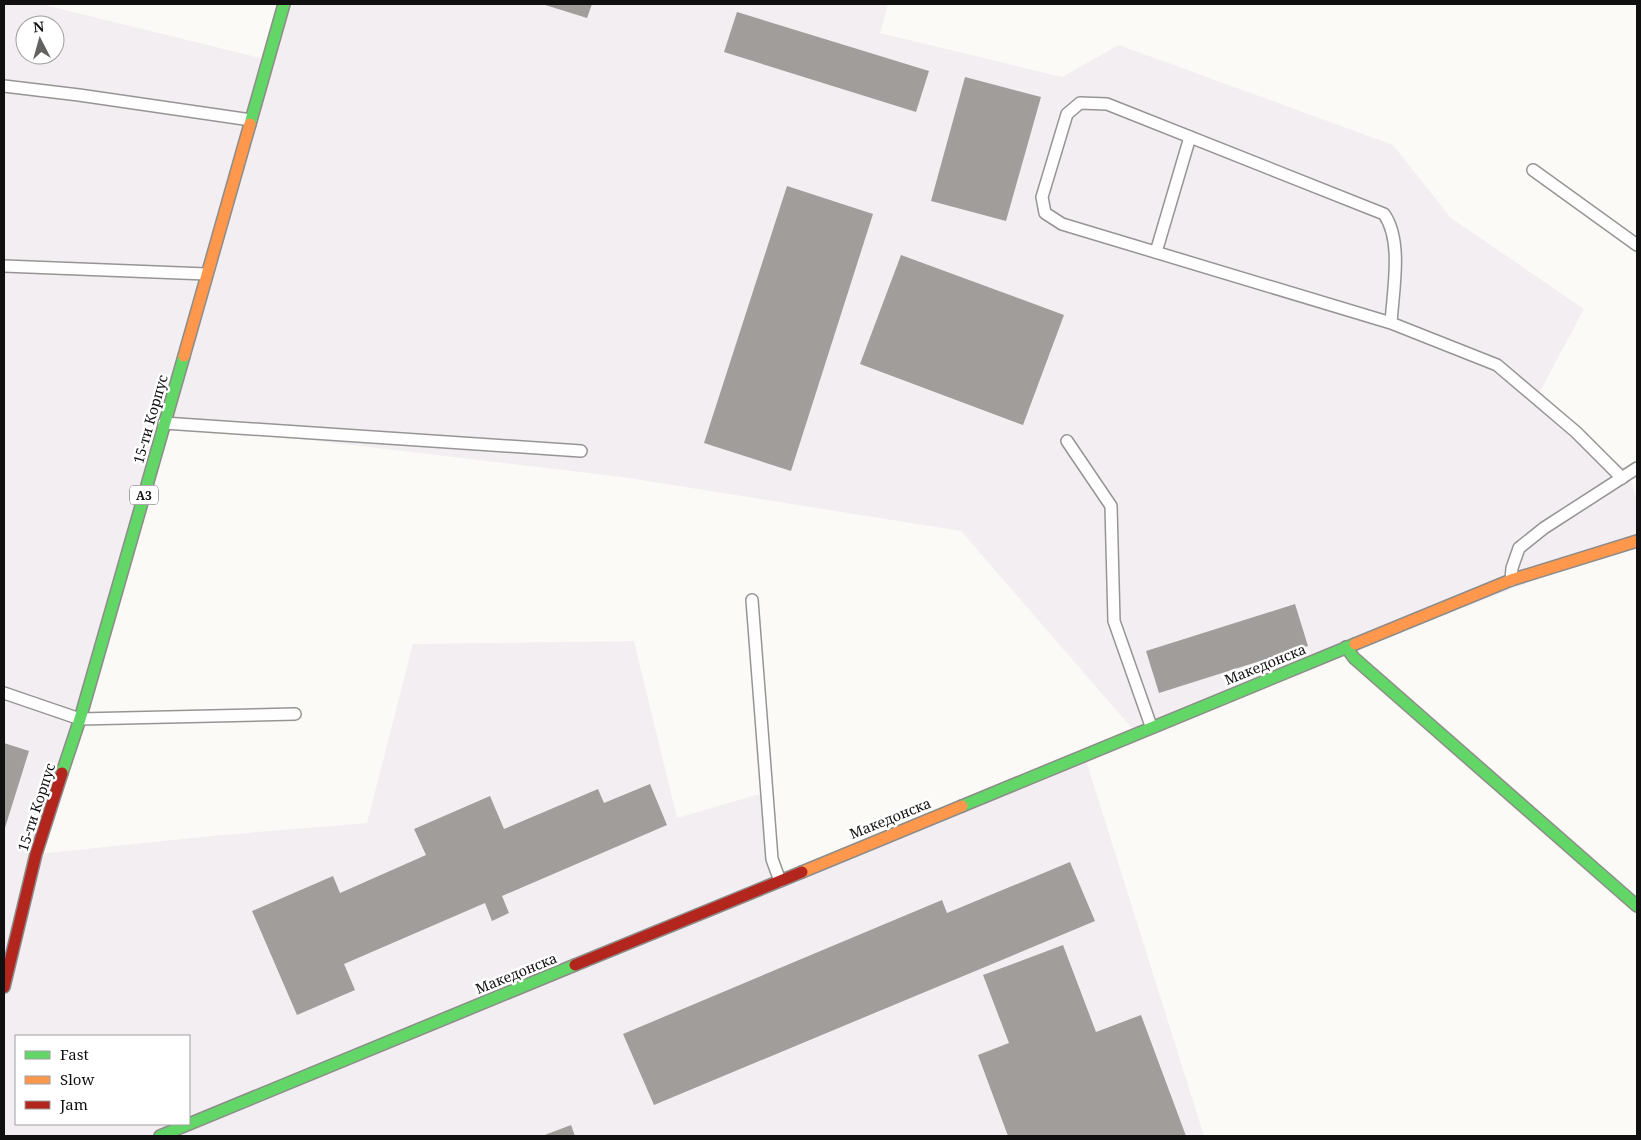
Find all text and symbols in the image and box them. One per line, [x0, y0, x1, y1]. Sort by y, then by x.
north arrow [15, 15, 65, 65]
text: N [32, 17, 45, 37]
street label: 15-ти Корпус [128, 372, 172, 466]
road number: A3 [130, 486, 158, 504]
street label: Македонска [1221, 639, 1309, 689]
street label: 15-ти Корпус [13, 760, 59, 853]
street label: Македонска [846, 793, 934, 843]
street label: Македонска [472, 948, 560, 998]
legend [15, 1035, 190, 1125]
text: Fast [60, 1044, 89, 1064]
text: Slow [60, 1069, 94, 1089]
text: Jam [59, 1094, 88, 1114]

